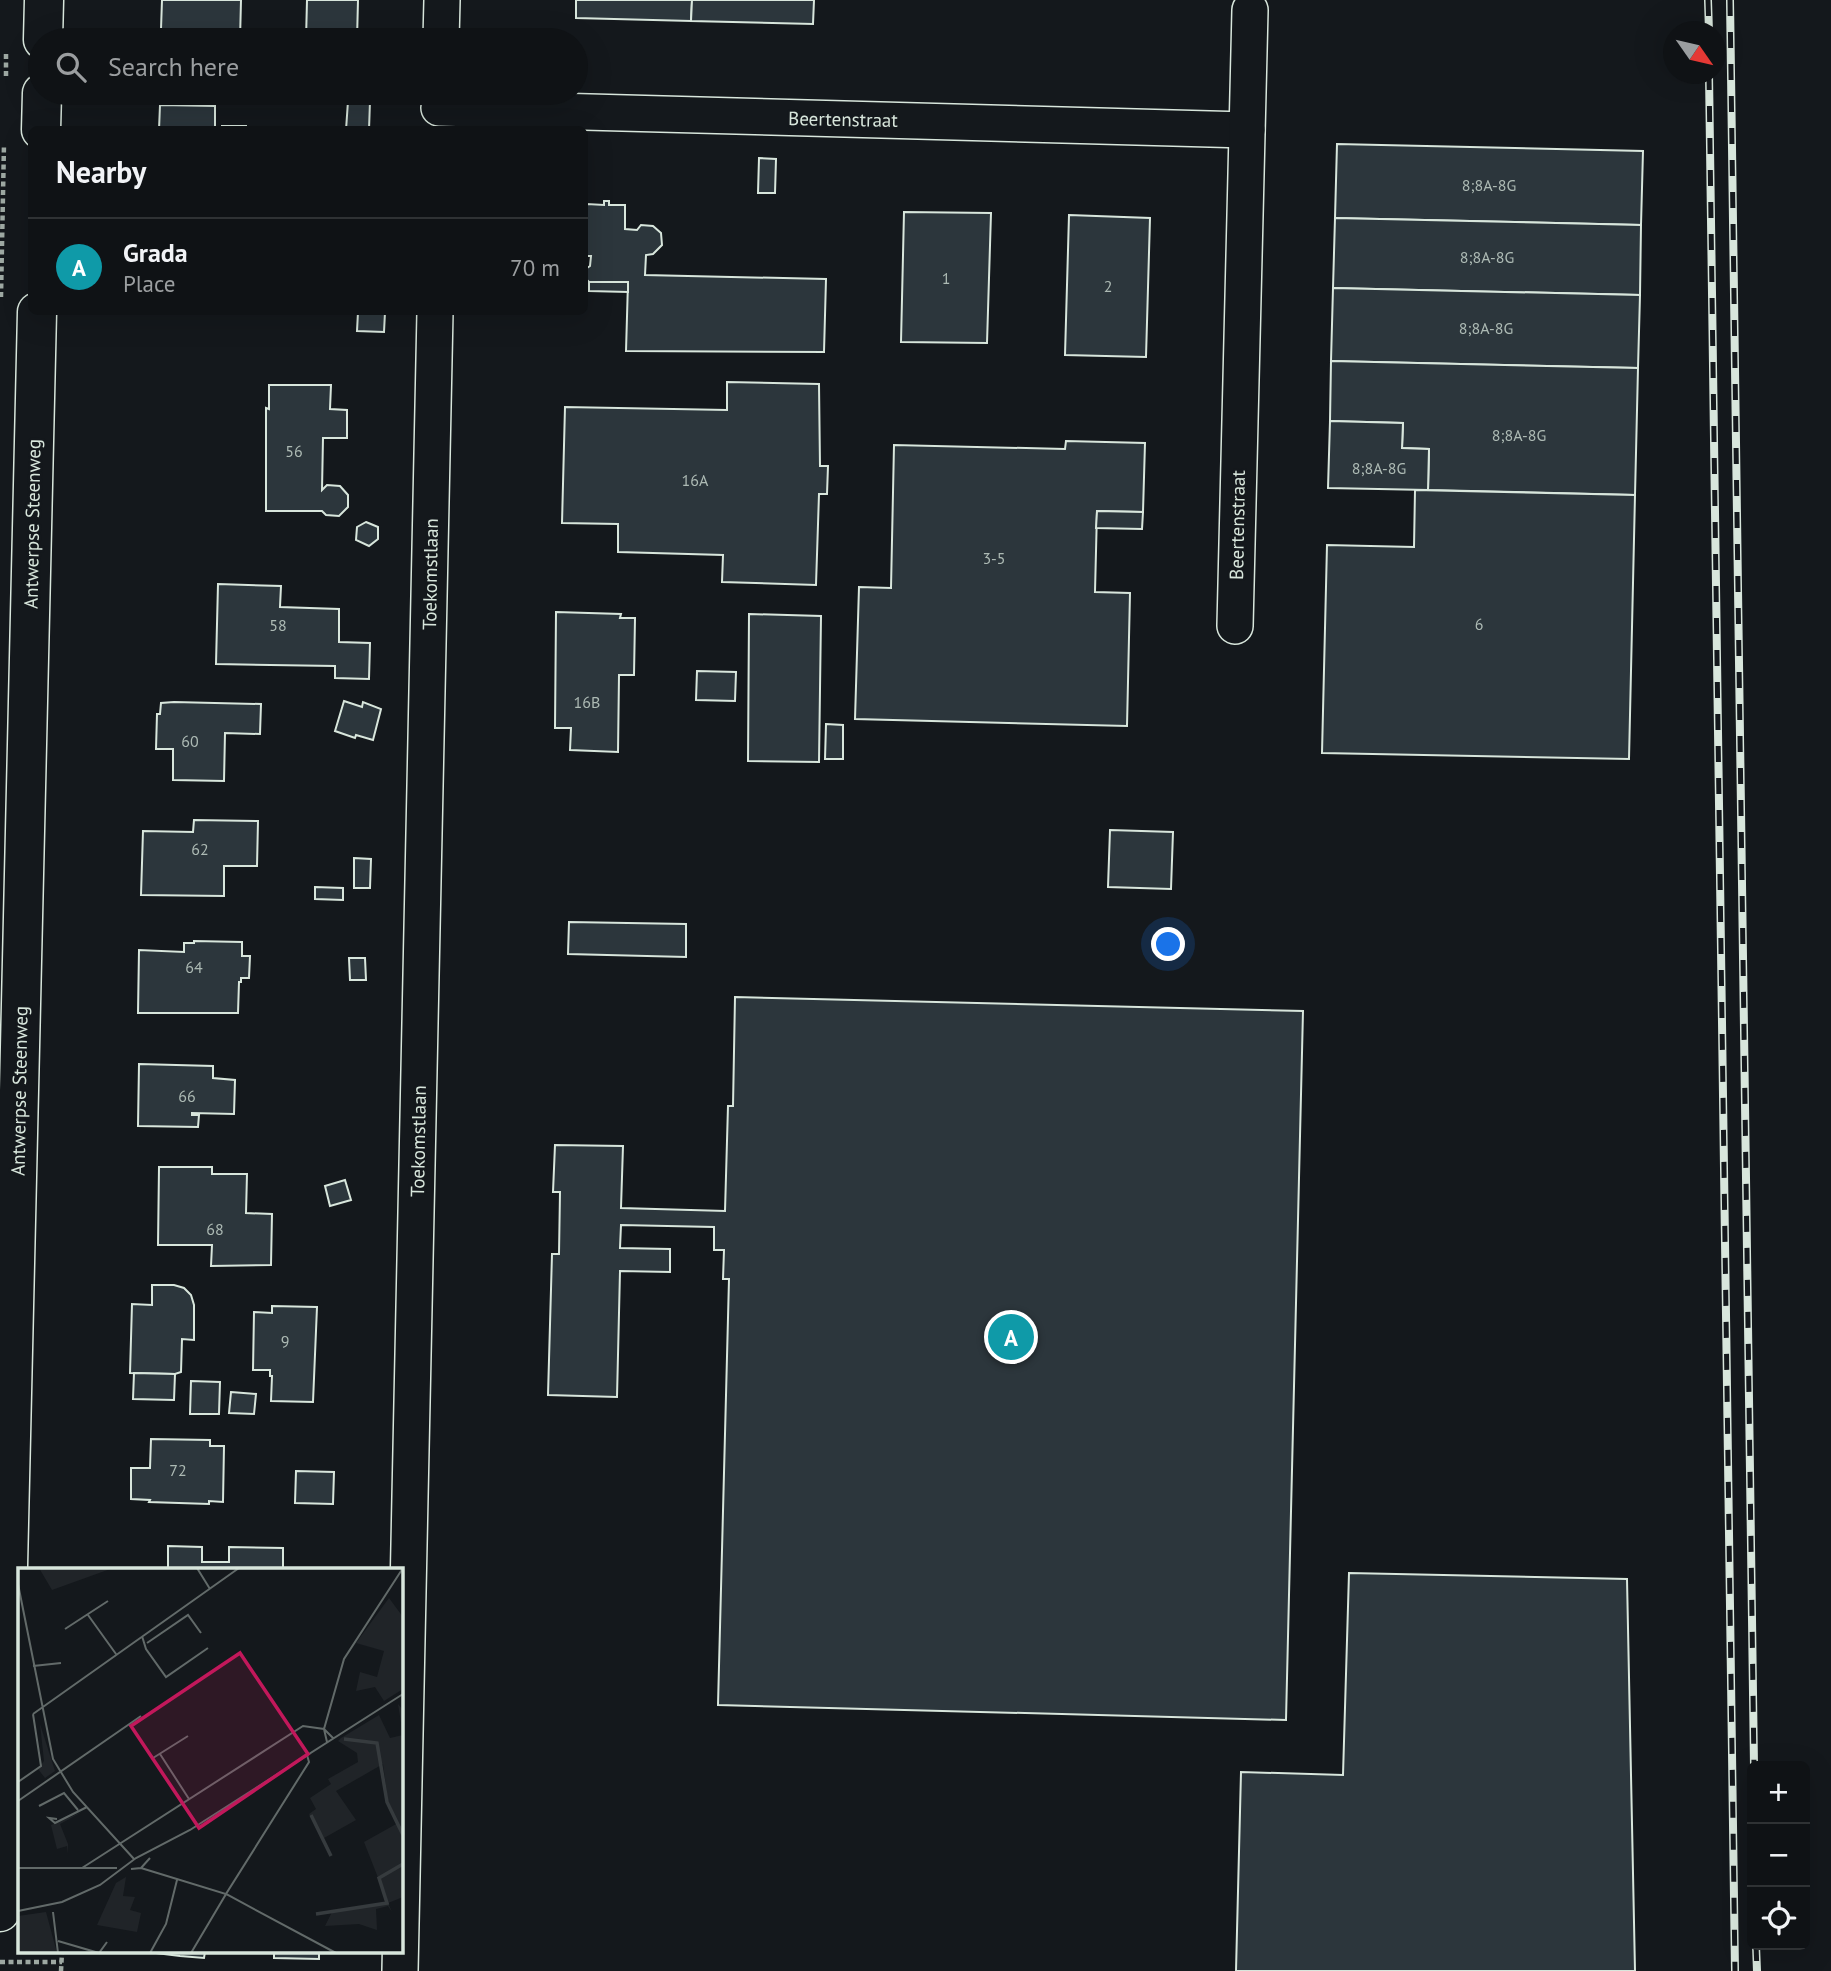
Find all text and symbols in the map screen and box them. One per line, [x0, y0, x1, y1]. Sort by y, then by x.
north arrow [1663, 21, 1726, 84]
search box [28, 28, 588, 105]
icon: search [52, 48, 90, 86]
text: Search here [108, 50, 239, 83]
street label: Beertenstraat [788, 106, 899, 132]
text: Nearby [56, 152, 146, 191]
house number: 8;8A-8G [1462, 175, 1516, 195]
text: Grada [123, 236, 188, 269]
house number: 8;8A-8G [1460, 247, 1514, 267]
text: A [72, 253, 86, 282]
text: 70 m [510, 253, 560, 282]
house number: 1 [942, 268, 950, 288]
text: Place [123, 269, 176, 298]
house number: 2 [1104, 276, 1112, 296]
house number: 8;8A-8G [1459, 318, 1513, 338]
house number: 8;8A-8G [1492, 425, 1546, 445]
street label: Antwerpse Steenweg [19, 439, 45, 609]
house number: 56 [285, 441, 303, 461]
house number: 8;8A-8G [1352, 458, 1406, 478]
street label: Beertenstraat [1224, 469, 1250, 580]
house number: 16A [682, 470, 709, 490]
street label: Toekomstlaan [417, 518, 443, 630]
house number: 3-5 [982, 548, 1006, 568]
house number: 6 [1475, 614, 1483, 634]
house number: 58 [269, 615, 287, 635]
house number: 16B [574, 692, 600, 712]
house number: 60 [181, 731, 199, 751]
house number: 62 [191, 839, 209, 859]
your location [1151, 927, 1185, 961]
house number: 64 [185, 957, 203, 977]
street label: Antwerpse Steenweg [6, 1006, 32, 1176]
street label: Toekomstlaan [405, 1085, 431, 1197]
house number: 66 [178, 1086, 196, 1106]
house number: 68 [206, 1219, 224, 1239]
pin: A [988, 1311, 1034, 1363]
house number: 9 [281, 1331, 289, 1351]
house number: 72 [169, 1460, 187, 1480]
inset map [18, 1568, 402, 1954]
map controls [1747, 1761, 1810, 1950]
button: + [1747, 1761, 1810, 1824]
button: − [1747, 1824, 1810, 1887]
button: locate [1747, 1887, 1810, 1950]

